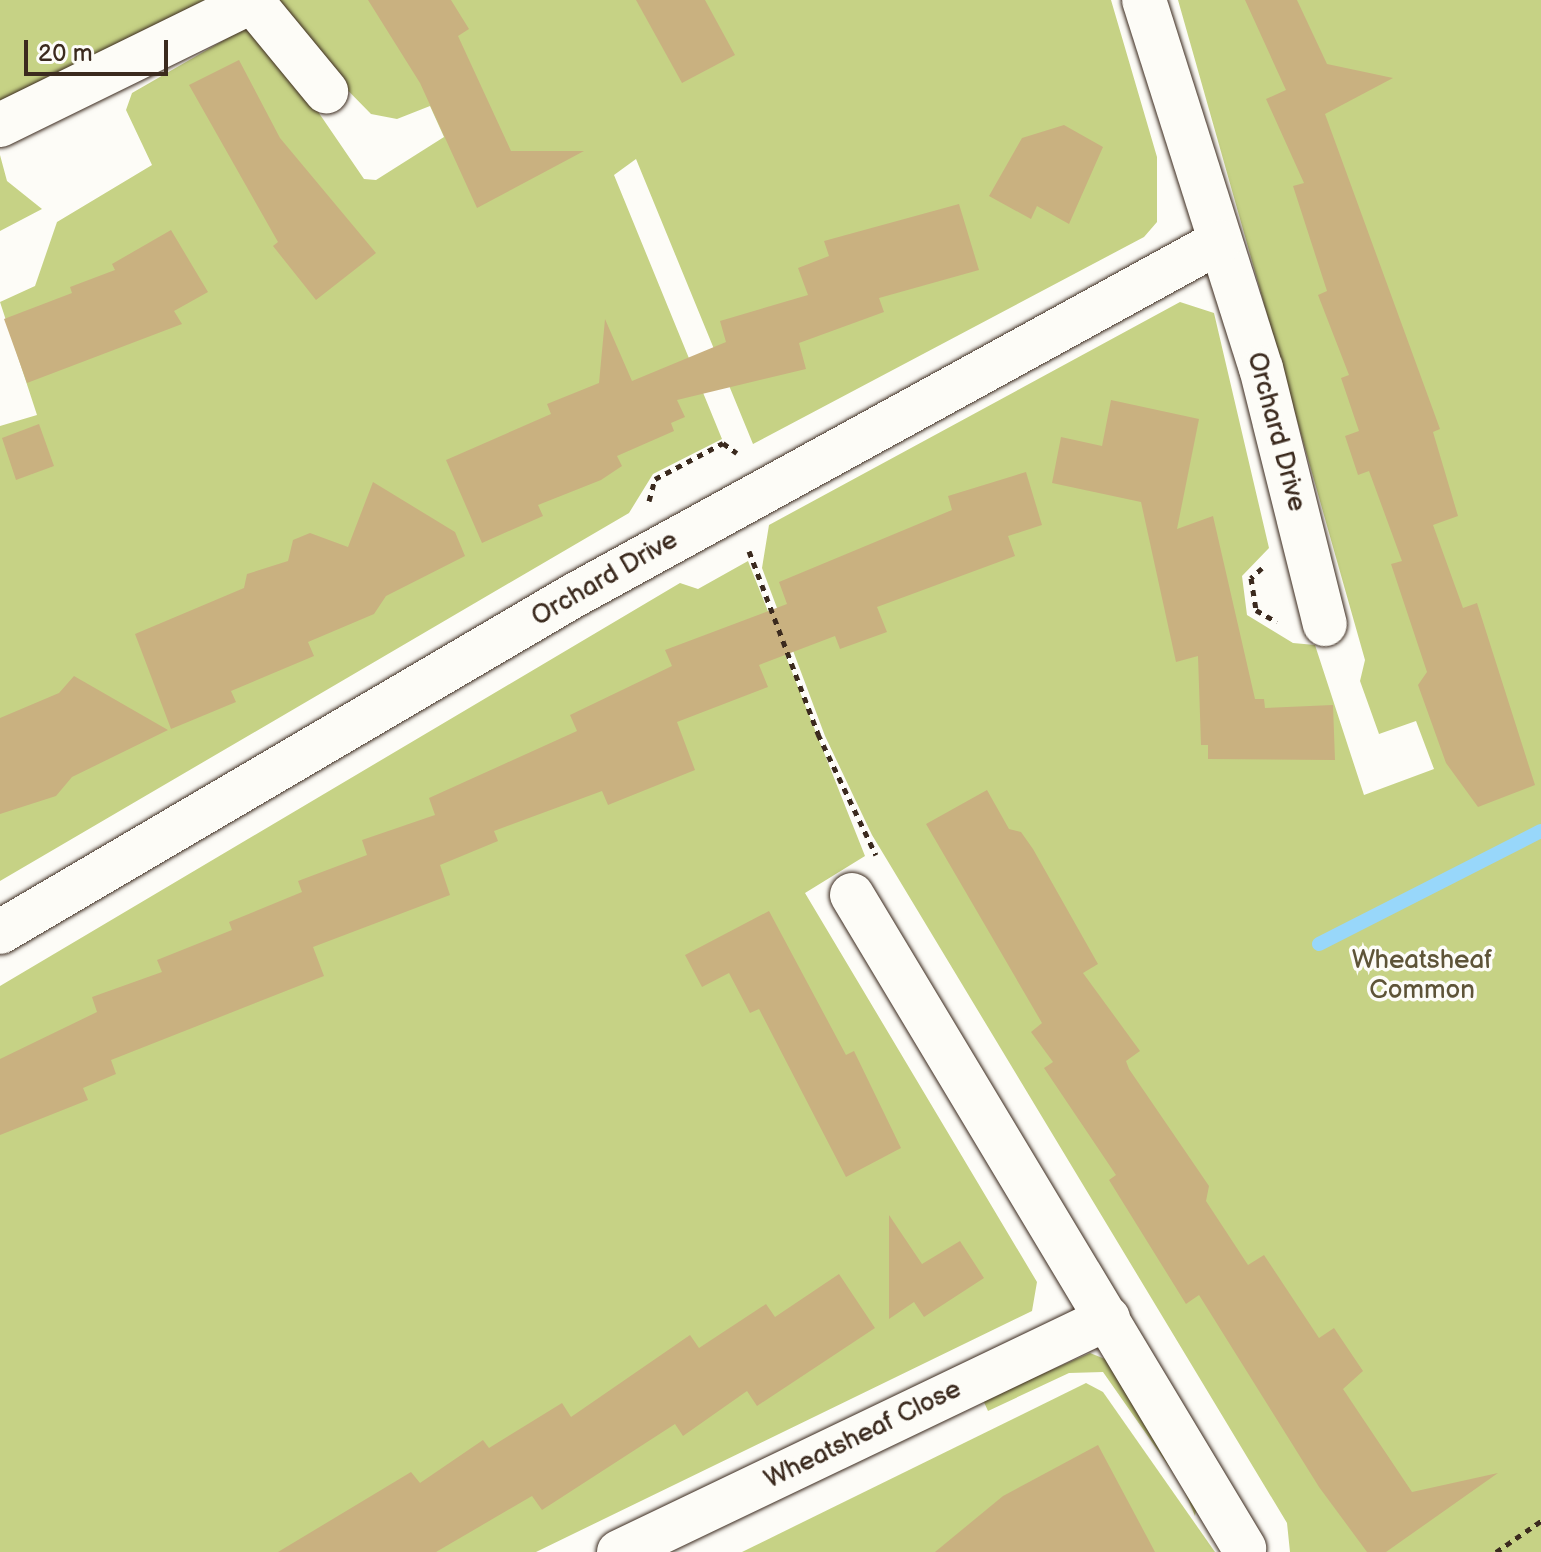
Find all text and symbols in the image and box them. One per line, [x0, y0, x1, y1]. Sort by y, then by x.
scale bar [28, 24, 172, 74]
text: 20 m [38, 39, 93, 68]
street label: Orchard Drive [1240, 349, 1312, 515]
street label: Orchard Drive [526, 525, 684, 633]
park label: Wheatsheaf Common [1352, 945, 1492, 1006]
street label: Wheatsheaf Close [760, 1374, 966, 1496]

